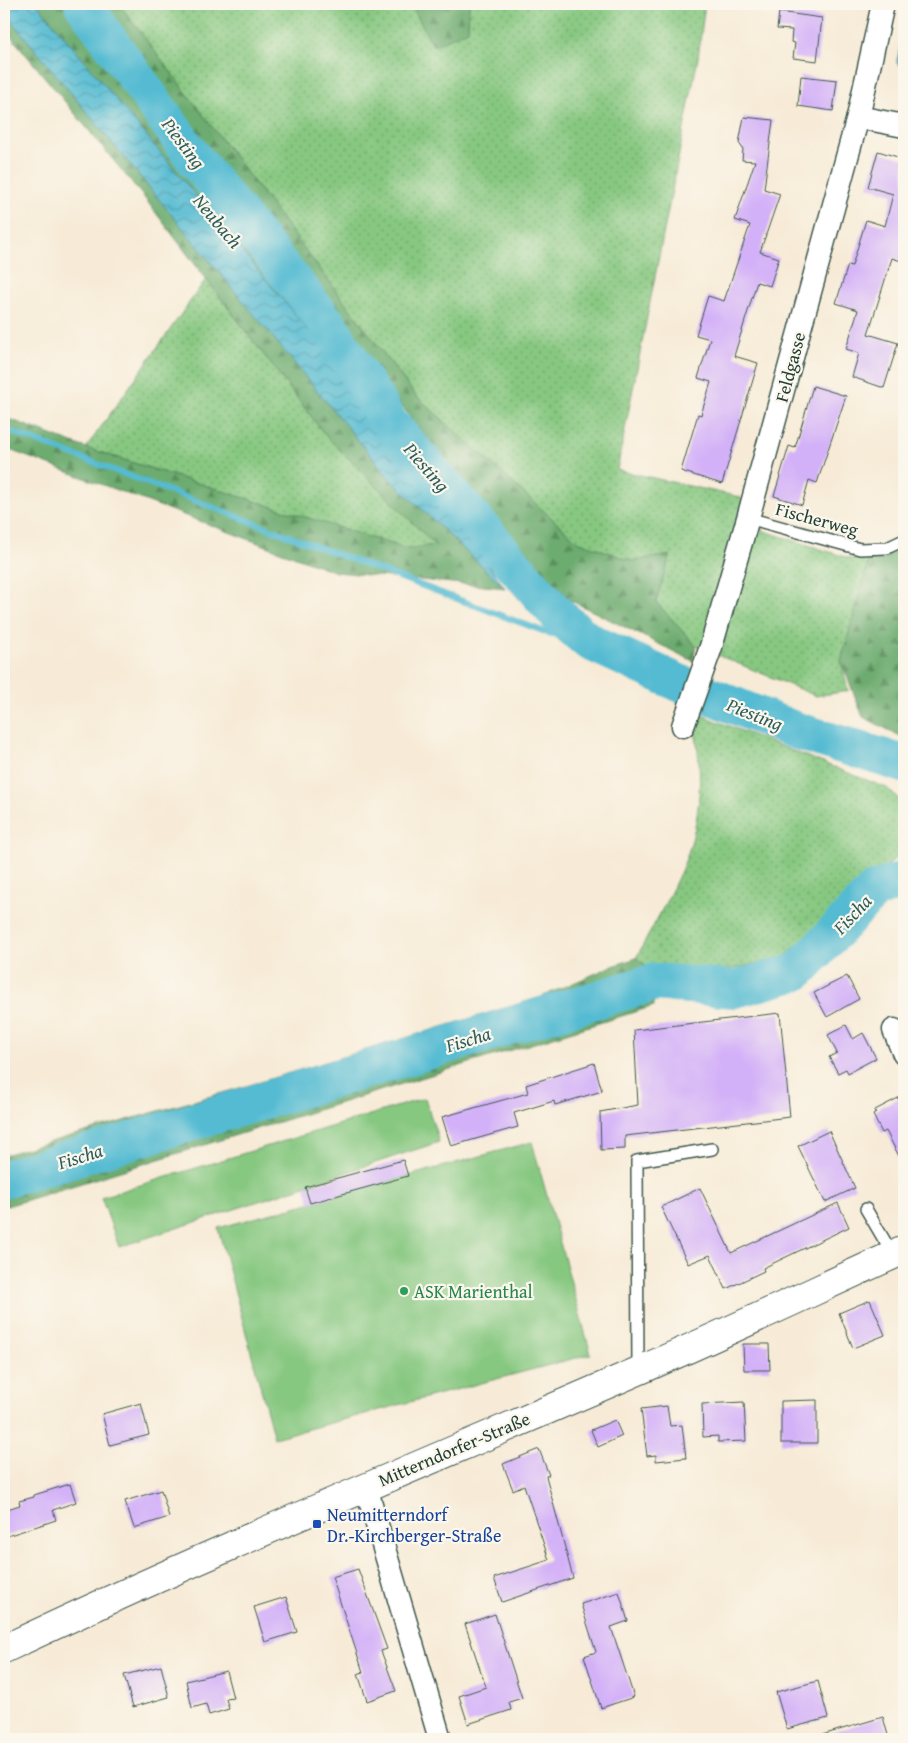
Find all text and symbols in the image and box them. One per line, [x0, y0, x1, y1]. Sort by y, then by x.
water label: Piesting [155, 111, 213, 175]
water label: Neubach [186, 187, 249, 255]
street label: Feldgasse [768, 329, 812, 405]
water label: Piesting [397, 435, 457, 498]
street label: Fischerweg [773, 495, 861, 543]
water label: Piesting [722, 690, 787, 738]
water label: Fischa [825, 887, 878, 941]
water label: Fischa [441, 1019, 494, 1059]
water label: Fischa [53, 1136, 106, 1176]
place label: ASK Marienthal [414, 1278, 533, 1305]
marker: ASK Marienthal [398, 1285, 410, 1297]
street label: Mitterndorfer-Straße [374, 1405, 534, 1493]
place label: Neumitterndorf Dr.-Kirchberger-Straße [327, 1501, 501, 1549]
marker: Neumitterndorf Dr.-Kirchberger-Straße [311, 1518, 323, 1530]

